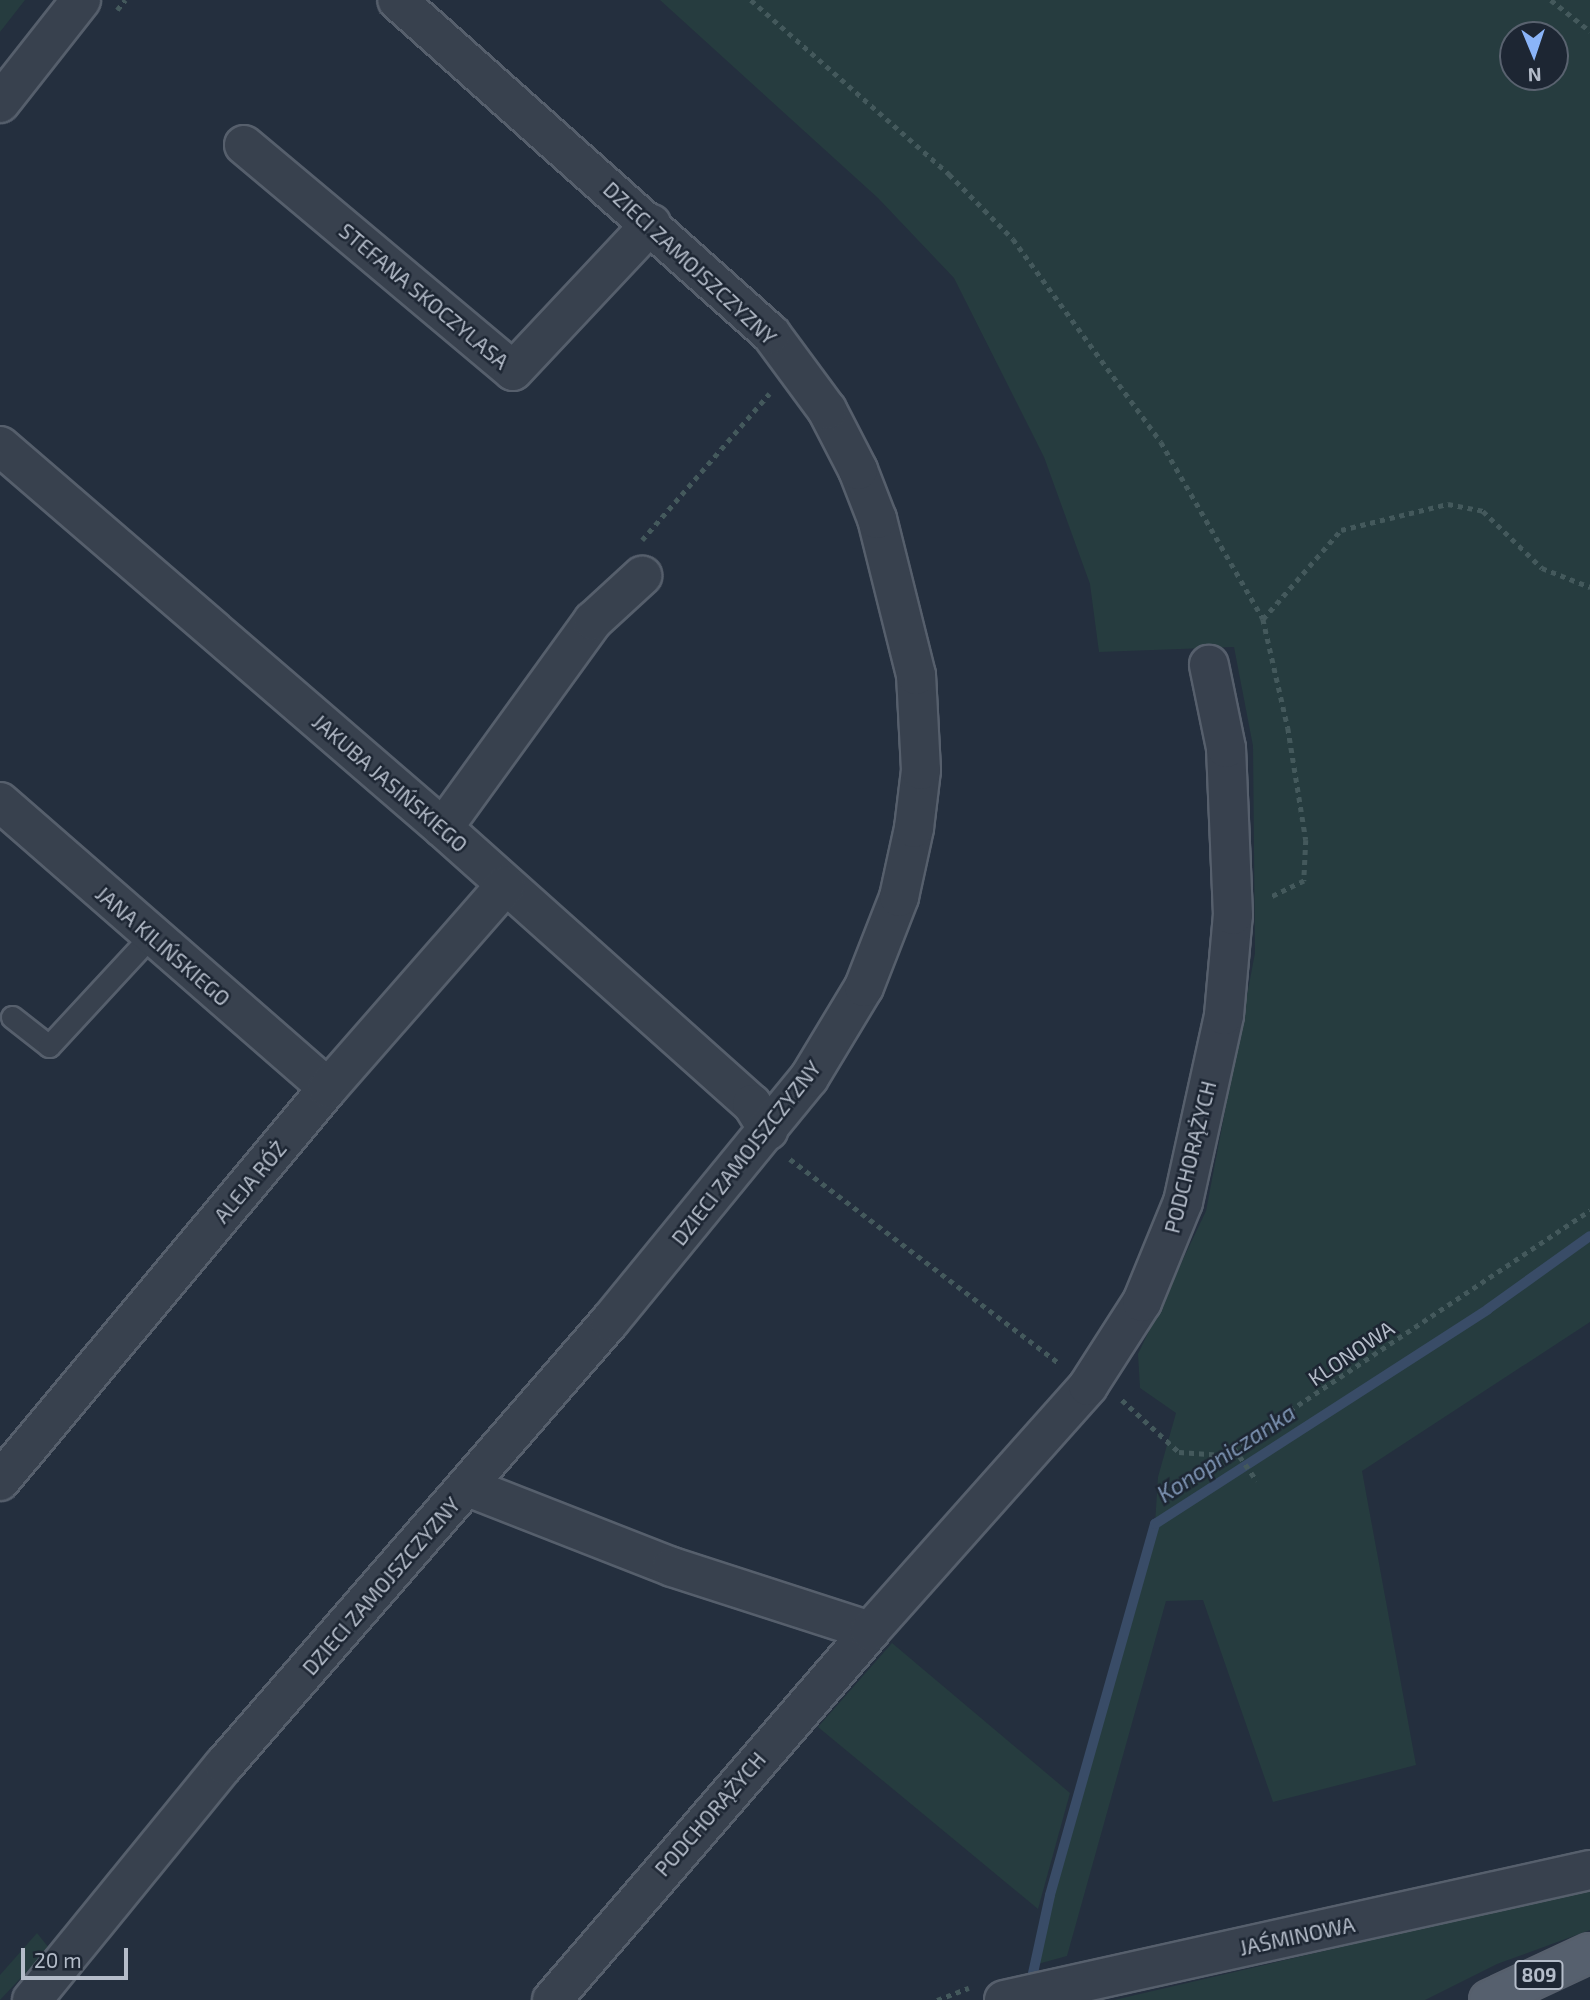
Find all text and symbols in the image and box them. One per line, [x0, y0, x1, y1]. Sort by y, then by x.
north arrow [1499, 21, 1569, 91]
text: N [1527, 64, 1542, 87]
street label: DZIECI ZAMOJSZCZYZNY [598, 176, 782, 350]
street label: STEFANA SKOCZYLASA [334, 218, 514, 374]
street label: JAKUBA JASIŃSKIEGO [307, 708, 473, 858]
street label: JANA KILIŃSKIEGO [90, 881, 236, 1011]
street label: DZIECI ZAMOJSZCZYZNY [666, 1056, 826, 1250]
street label: PODCHORĄŻYCH [1159, 1078, 1221, 1236]
street label: ALEJA RÓŻ [208, 1136, 292, 1228]
street label: KLONOWA [1303, 1315, 1399, 1391]
water label: Konopniczanka [1152, 1398, 1300, 1508]
street label: DZIECI ZAMOJSZCZYZNY [297, 1492, 465, 1680]
street label: PODCHORĄŻYCH [649, 1747, 771, 1881]
street label: JAŚMINOWA [1237, 1911, 1357, 1961]
scale bar [24, 1934, 131, 1978]
text: 20 m [34, 1947, 82, 1972]
road number: 809 [1513, 1960, 1565, 1991]

